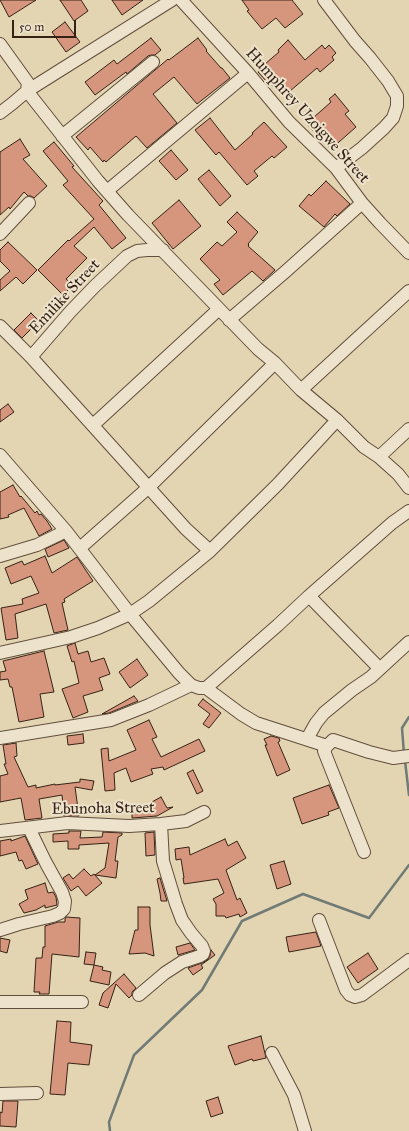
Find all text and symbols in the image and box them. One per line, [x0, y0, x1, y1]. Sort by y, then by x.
scale bar [14, 12, 78, 38]
text: 50 m [19, 20, 44, 34]
street label: Humphrey Uzoigwe Street [241, 44, 373, 188]
street label: Emilike Street [26, 256, 104, 338]
street label: Ebunoha Street [51, 799, 155, 819]

